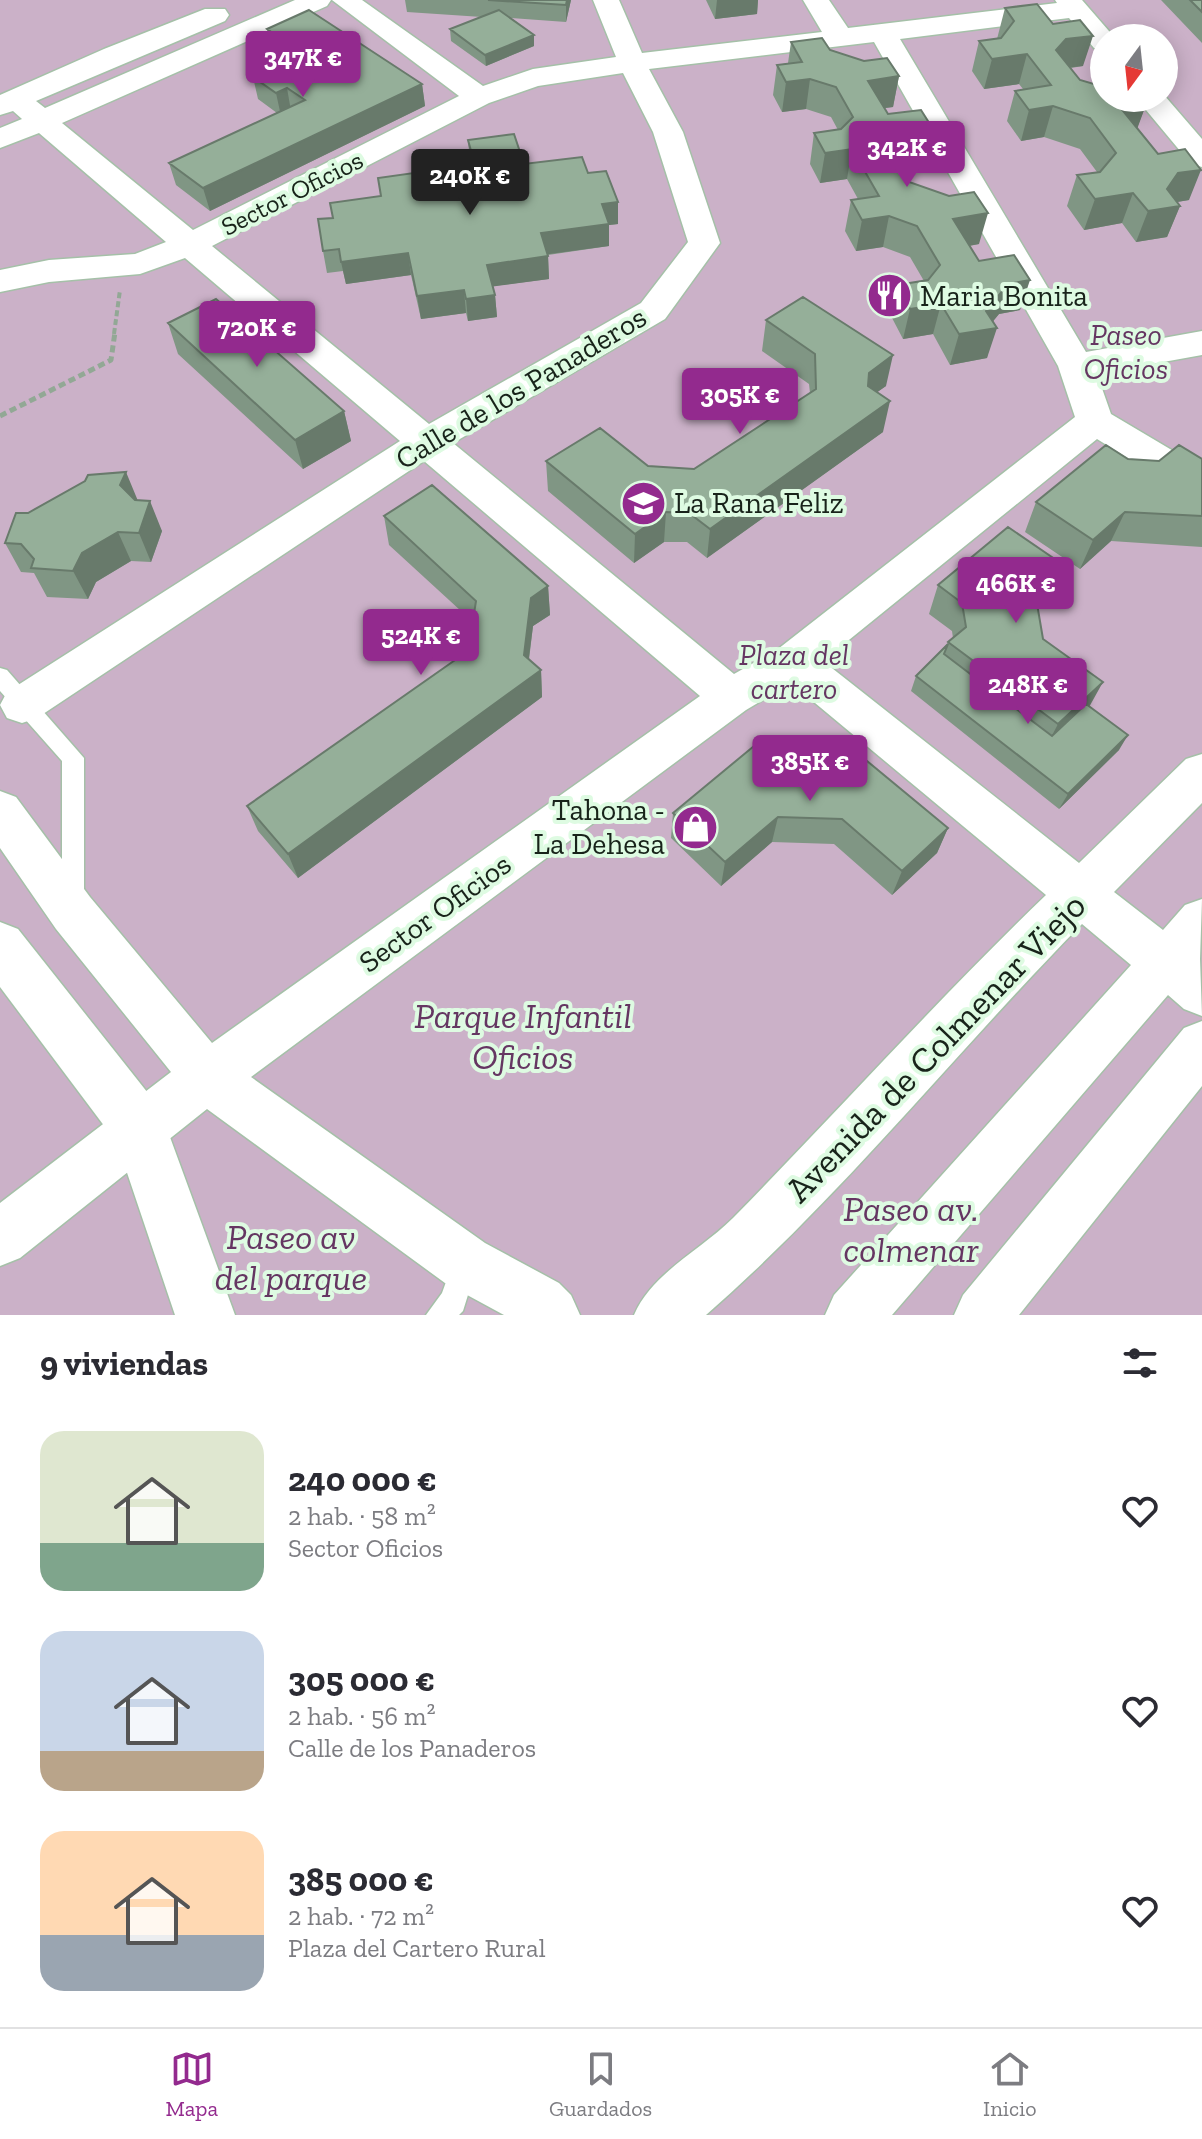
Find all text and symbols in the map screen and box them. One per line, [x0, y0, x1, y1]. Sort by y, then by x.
north arrow [1090, 24, 1178, 112]
map controls [1090, 24, 1178, 112]
pin: 347K € [238, 31, 368, 99]
text: 347K € [264, 41, 342, 73]
pin: 342K € [842, 121, 972, 189]
text: 342K € [867, 131, 947, 163]
street label: Sector Oficios [216, 144, 368, 242]
pin: 240K € [405, 149, 535, 217]
text: 240K € [429, 159, 511, 191]
restaurant icon: Maria Bonita [865, 272, 913, 320]
place label: Maria Bonita [920, 278, 1088, 314]
street label: Calle de los Panaderos [389, 299, 653, 477]
pin: 720K € [192, 301, 322, 369]
text: 720K € [217, 311, 297, 343]
park label: Paseo Oficios [1084, 317, 1168, 387]
pin: 305K € [675, 368, 805, 436]
text: 305K € [700, 378, 780, 410]
school or university icon: La Rana Feliz [619, 479, 667, 527]
place label: La Rana Feliz [674, 485, 844, 521]
pin: 466K € [951, 557, 1081, 625]
text: 466K € [976, 567, 1056, 599]
pin: 524K € [356, 609, 486, 677]
text: 524K € [381, 619, 461, 651]
park label: Plaza del cartero [739, 637, 849, 707]
pin: 248K € [963, 658, 1093, 726]
text: 248K € [988, 668, 1068, 700]
pin: 385K € [745, 735, 875, 803]
text: 385K € [770, 745, 850, 777]
place label: Tahona - La Dehesa [534, 792, 665, 862]
shop icon: Tahona - La Dehesa [672, 803, 720, 851]
street label: Sector Oficios [352, 846, 518, 980]
street label: Avenida de Colmenar Viejo [776, 884, 1094, 1211]
park label: Parque Infantil Oficios [414, 994, 632, 1078]
park label: Paseo av. colmenar [843, 1187, 979, 1271]
park label: Paseo av del parque [215, 1215, 367, 1299]
icon: filters [1118, 1341, 1162, 1385]
text: 9 viviendas [40, 1343, 208, 1384]
text: 240 000 € [288, 1459, 437, 1500]
icon: home [104, 1463, 200, 1559]
icon: heart [1118, 1489, 1162, 1533]
text: 2 hab. · 58 m² [288, 1500, 436, 1532]
text: Sector Oficios [288, 1532, 443, 1564]
text: 305 000 € [288, 1659, 435, 1700]
icon: home [104, 1663, 200, 1759]
icon: heart [1118, 1689, 1162, 1733]
text: 2 hab. · 56 m² [288, 1700, 436, 1732]
text: Calle de los Panaderos [288, 1732, 536, 1764]
text: 385 000 € [288, 1859, 434, 1900]
icon: home [104, 1863, 200, 1959]
icon: heart [1118, 1889, 1162, 1933]
text: 2 hab. · 72 m² [288, 1900, 434, 1932]
text: Plaza del Cartero Rural [288, 1932, 546, 1964]
tab: Mapa [165, 2047, 218, 2122]
tab: Guardados [549, 2047, 652, 2122]
tab: Inicio [983, 2047, 1037, 2122]

